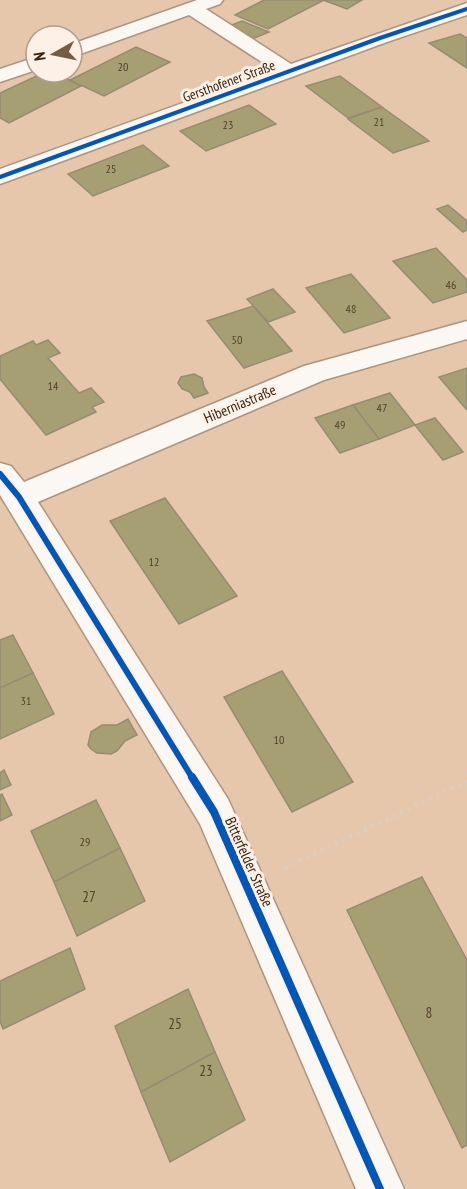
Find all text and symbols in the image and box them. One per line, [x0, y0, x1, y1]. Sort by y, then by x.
north arrow [24, 24, 84, 84]
text: N [29, 51, 50, 62]
street label: Gersthofener Straße [180, 56, 278, 106]
house number: 20 [118, 59, 128, 74]
house number: 21 [374, 114, 384, 129]
house number: 23 [223, 117, 233, 132]
house number: 25 [106, 161, 116, 176]
house number: 46 [446, 277, 456, 292]
house number: 48 [346, 301, 356, 316]
house number: 50 [232, 332, 242, 347]
house number: 14 [48, 378, 59, 393]
street label: Hiberniastraße [201, 380, 279, 427]
house number: 47 [377, 400, 387, 415]
house number: 49 [335, 417, 345, 432]
house number: 12 [149, 554, 159, 569]
house number: 31 [21, 693, 31, 708]
house number: 10 [274, 732, 284, 747]
street label: Bitterfelder Straße [221, 814, 278, 910]
house number: 29 [80, 834, 90, 849]
house number: 27 [82, 887, 96, 906]
house number: 8 [426, 1003, 432, 1022]
house number: 25 [168, 1014, 182, 1033]
house number: 23 [199, 1061, 213, 1080]

